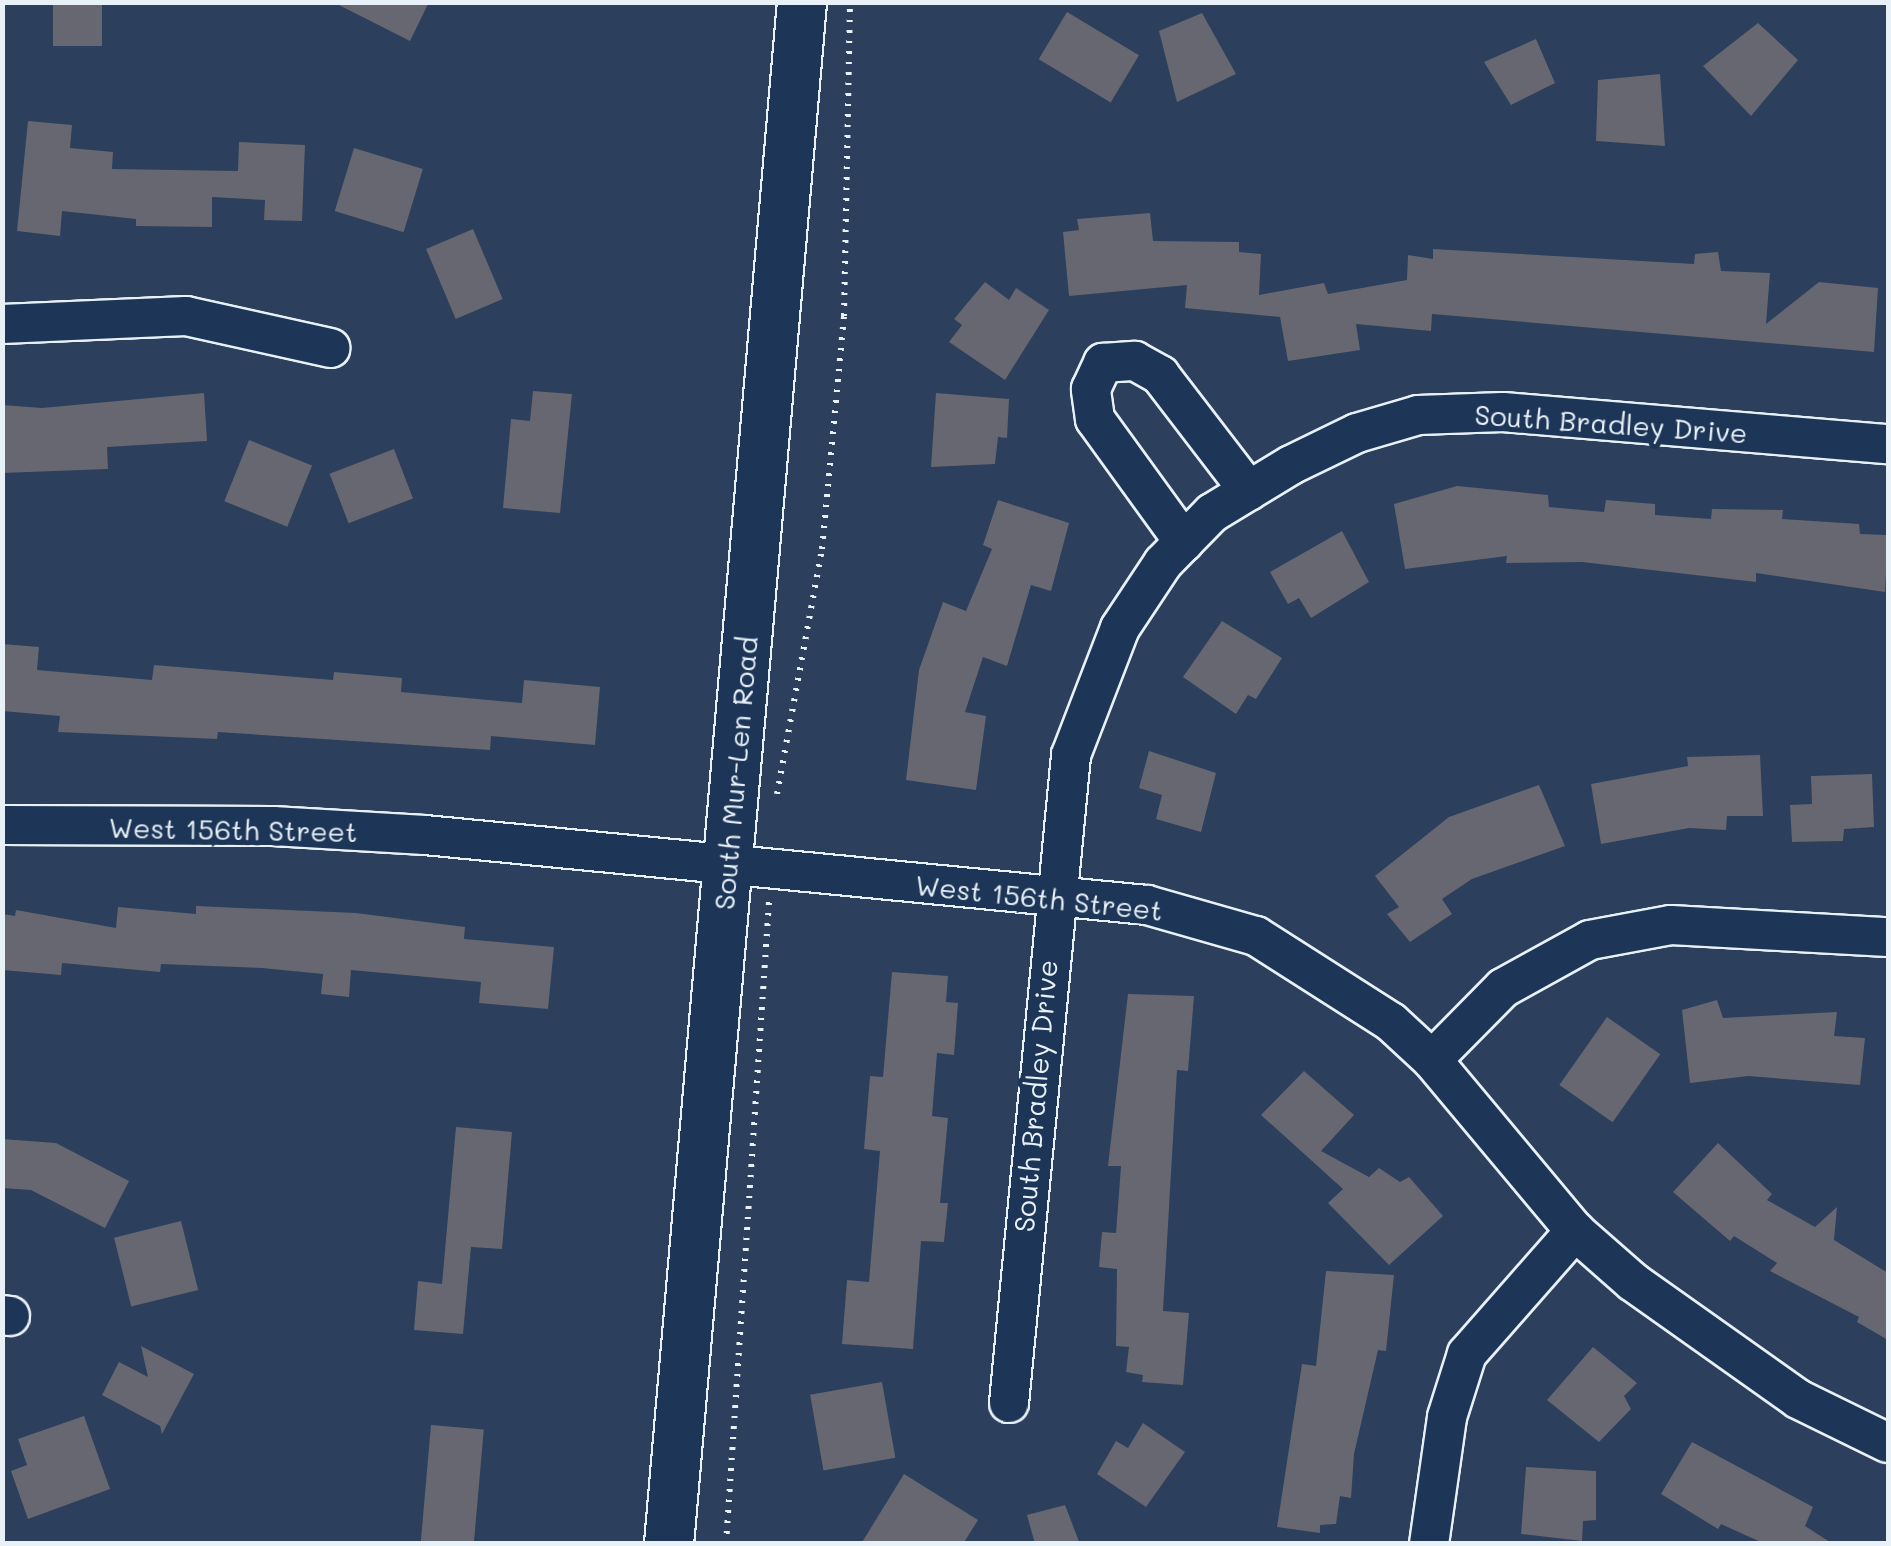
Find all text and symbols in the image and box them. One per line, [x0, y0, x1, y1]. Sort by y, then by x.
street label: South Bradley Drive [1473, 397, 1749, 449]
street label: South Mur-Len Road [706, 635, 764, 911]
street label: West 156th Street [108, 810, 358, 848]
street label: West 156th Street [914, 867, 1164, 927]
street label: South Bradley Drive [1006, 958, 1064, 1234]

